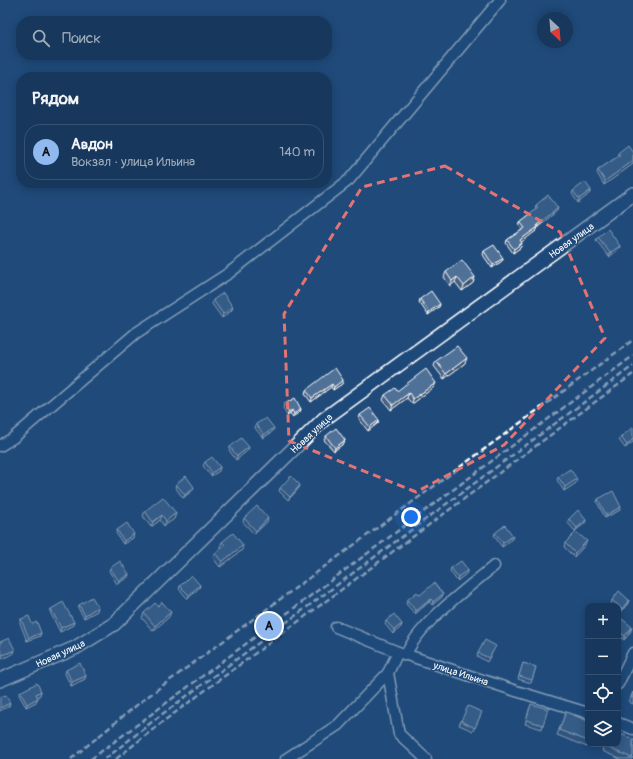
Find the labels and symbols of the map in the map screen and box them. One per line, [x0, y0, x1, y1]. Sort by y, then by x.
north arrow [537, 12, 573, 48]
street label: Новая улица [547, 220, 597, 261]
street label: Новая улица [288, 411, 335, 456]
your location [401, 507, 421, 527]
pin: A [256, 611, 282, 641]
street label: Новая улица [34, 637, 87, 671]
street label: улица Ильина [431, 659, 490, 689]

